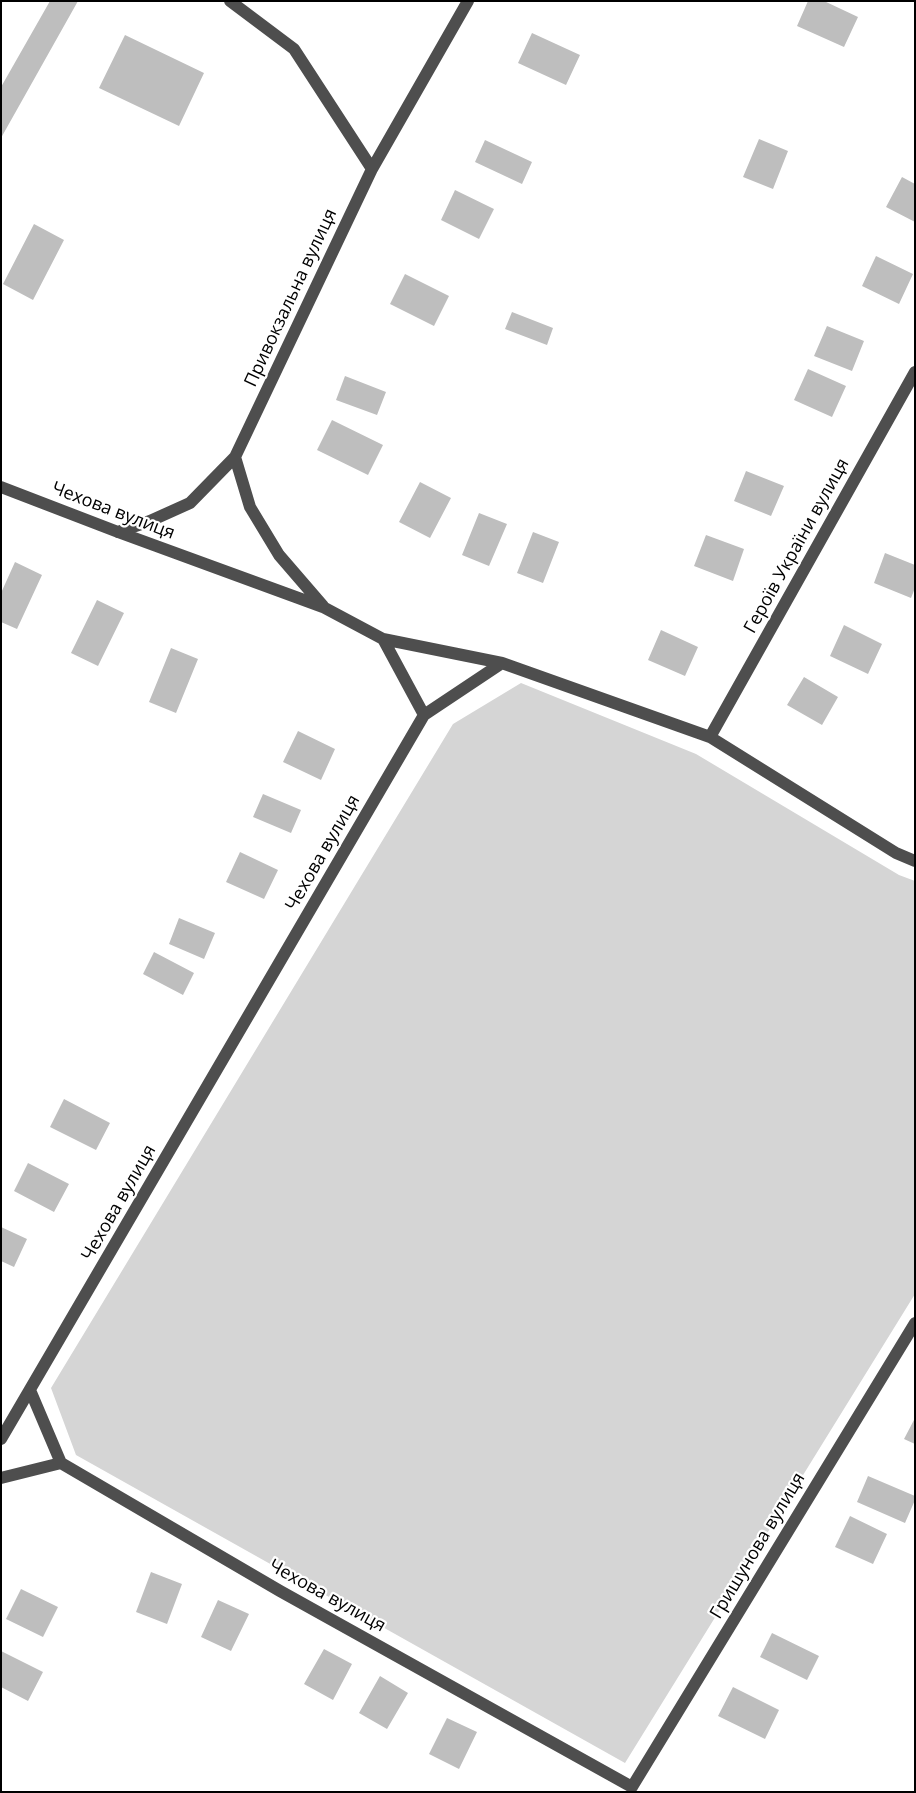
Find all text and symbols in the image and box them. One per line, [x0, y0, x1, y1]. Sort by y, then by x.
street label: Привокзальна вулиця [240, 206, 342, 390]
street label: Героїв України вулиця [740, 455, 854, 637]
street label: Чехова вулиця [48, 478, 178, 544]
street label: Чехова вулиця [281, 791, 365, 915]
street label: Чехова вулиця [77, 1141, 161, 1265]
street label: Гришунова вулиця [706, 1469, 810, 1623]
street label: Чехова вулиця [265, 1555, 389, 1637]

